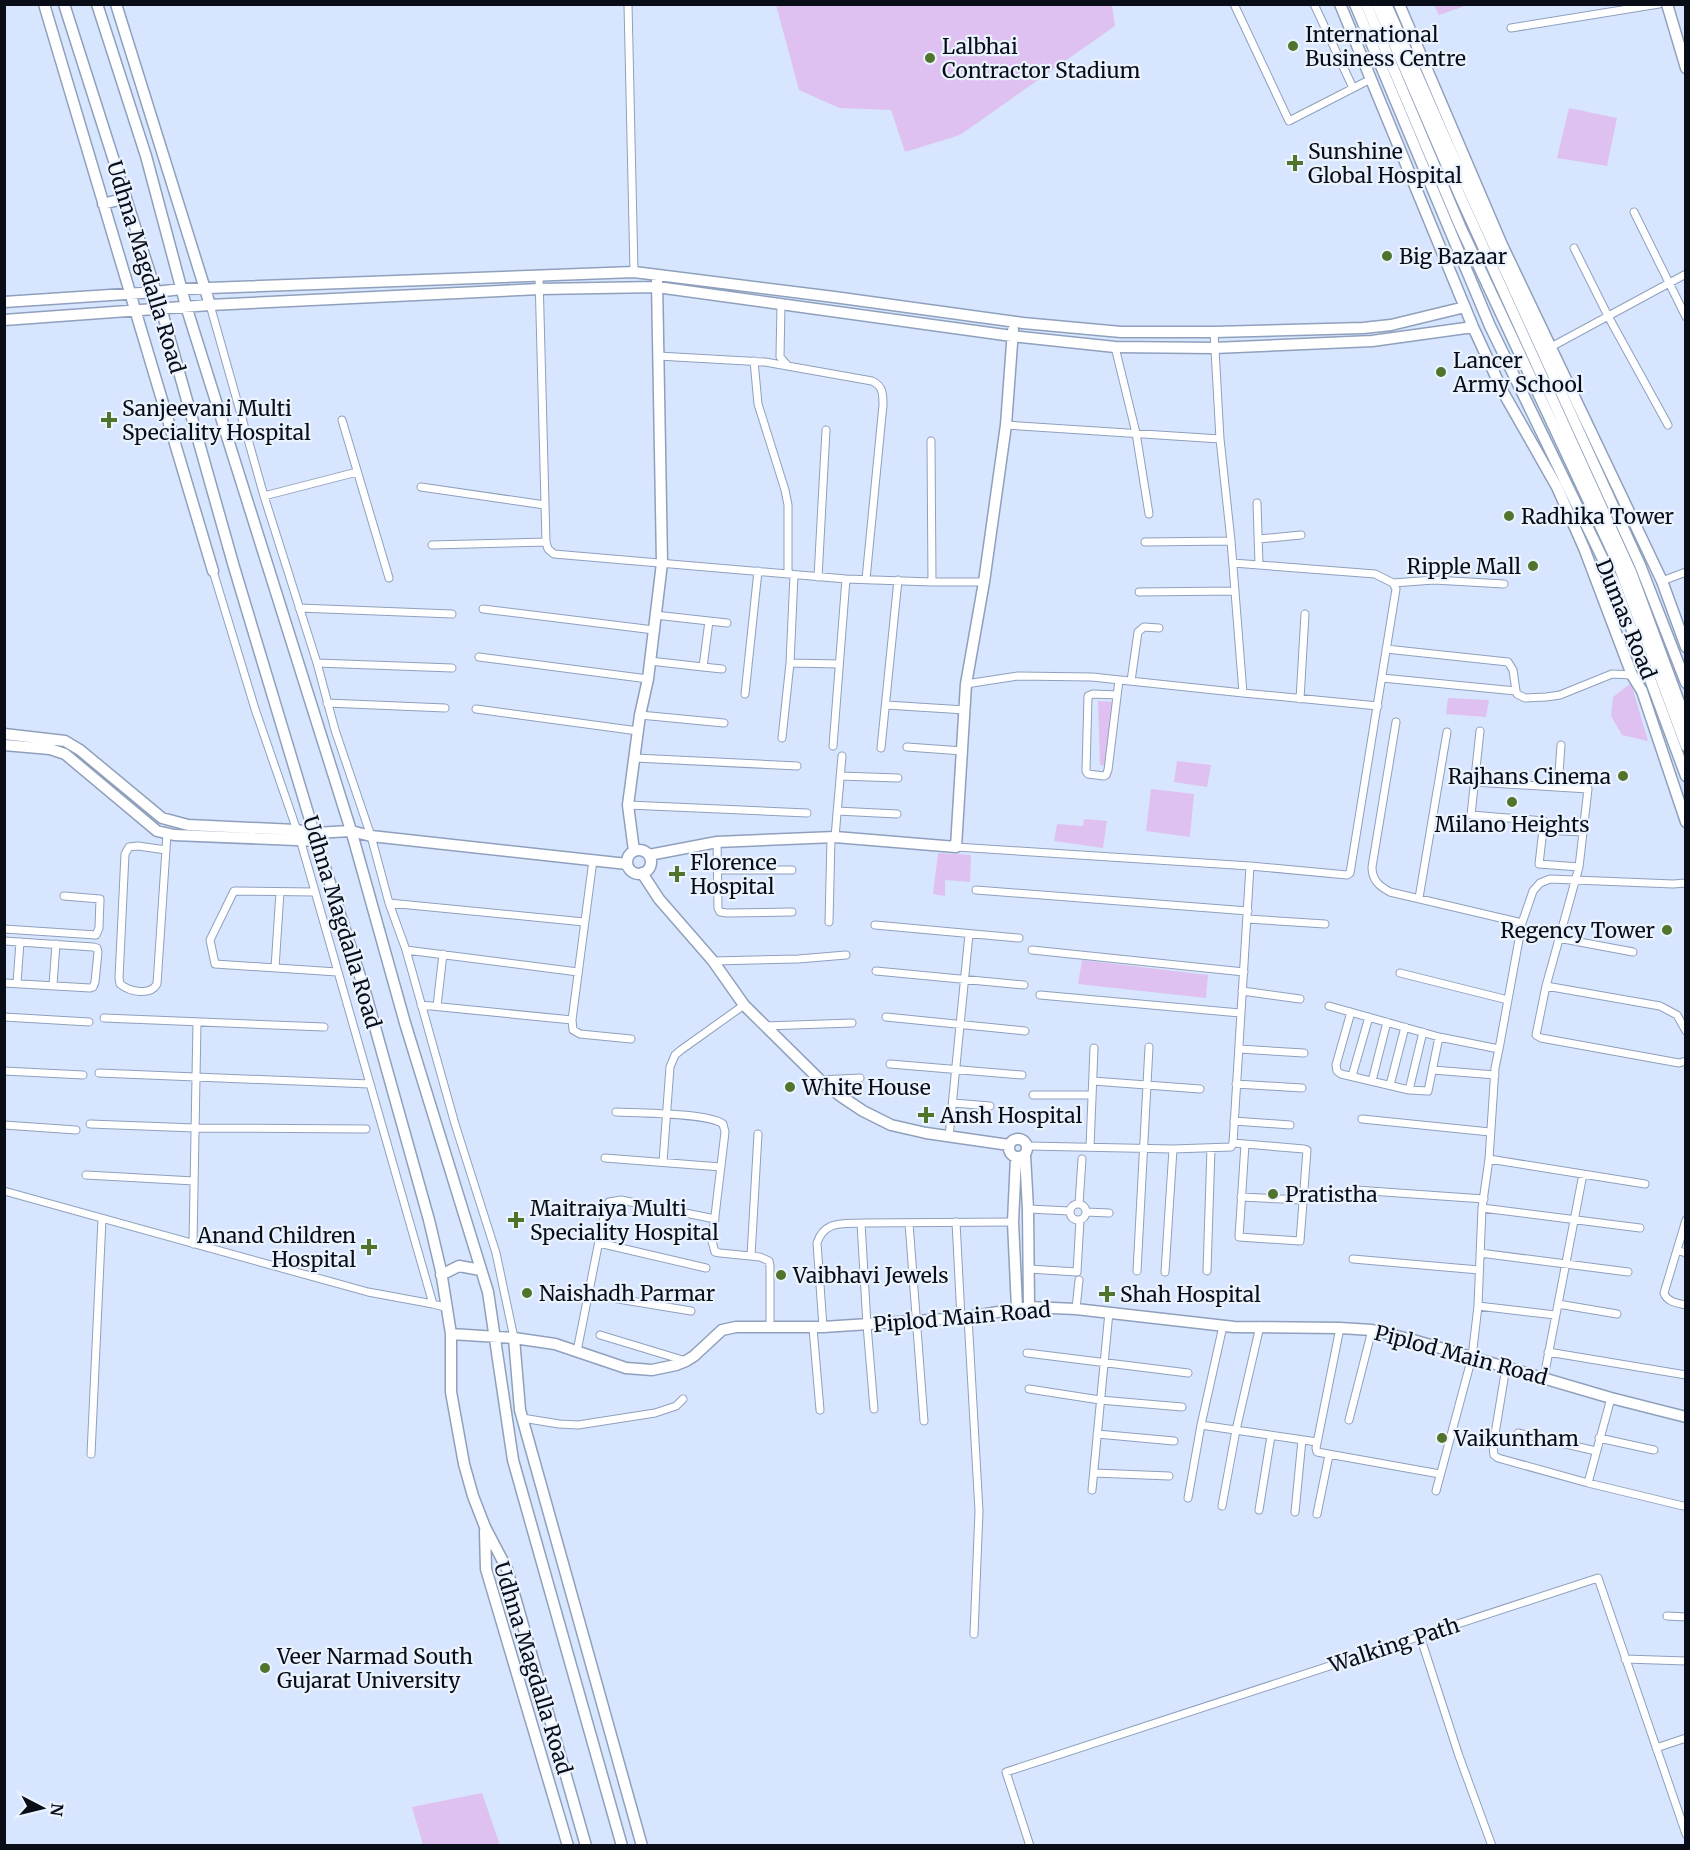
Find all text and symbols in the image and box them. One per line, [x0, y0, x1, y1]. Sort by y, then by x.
place label: International Business Centre [1305, 21, 1466, 72]
place label: Lalbhai Contractor Stadium [942, 33, 1140, 84]
marker: International Business Centre [1286, 39, 1300, 53]
marker: Lalbhai Contractor Stadium [923, 51, 937, 65]
place label: Sunshine Global Hospital [1308, 138, 1463, 189]
marker: Sunshine Global Hospital [1286, 154, 1304, 172]
street label: Udhna Magdalla Road [101, 157, 191, 377]
place label: Big Bazaar [1399, 243, 1507, 270]
marker: Big Bazaar [1380, 249, 1394, 263]
place label: Lancer Army School [1452, 347, 1584, 398]
marker: Lancer Army School [1434, 365, 1448, 379]
place label: Sanjeevani Multi Speciality Hospital [122, 395, 311, 446]
marker: Sanjeevani Multi Speciality Hospital [100, 411, 118, 429]
place label: Radhika Tower [1521, 503, 1674, 530]
marker: Radhika Tower [1502, 509, 1516, 523]
place label: Ripple Mall [1407, 553, 1521, 580]
street label: Dumas Road [1590, 555, 1663, 684]
marker: Ripple Mall [1526, 559, 1540, 573]
place label: Rajhans Cinema [1448, 763, 1611, 790]
marker: Rajhans Cinema [1616, 769, 1630, 783]
marker: Milano Heights [1505, 795, 1519, 809]
place label: Milano Heights [1435, 811, 1590, 838]
street label: Udhna Magdalla Road [297, 812, 387, 1032]
place label: Florence Hospital [690, 849, 777, 900]
marker: Florence Hospital [668, 865, 686, 883]
place label: Regency Tower [1500, 917, 1655, 944]
marker: Regency Tower [1660, 923, 1674, 937]
place label: White House [801, 1074, 931, 1101]
marker: White House [783, 1080, 797, 1094]
place label: Ansh Hospital [939, 1102, 1083, 1129]
marker: Ansh Hospital [917, 1106, 935, 1124]
place label: Pratistha [1285, 1181, 1377, 1208]
marker: Pratistha [1266, 1187, 1280, 1201]
place label: Maitraiya Multi Speciality Hospital [530, 1195, 719, 1246]
marker: Maitraiya Multi Speciality Hospital [507, 1211, 525, 1229]
place label: Anand Children Hospital [196, 1222, 356, 1273]
marker: Anand Children Hospital [360, 1238, 378, 1256]
place label: Vaibhavi Jewels [792, 1262, 948, 1289]
marker: Vaibhavi Jewels [774, 1268, 788, 1282]
place label: Naishadh Parmar [539, 1280, 715, 1307]
place label: Shah Hospital [1120, 1281, 1261, 1308]
marker: Shah Hospital [1098, 1285, 1116, 1303]
marker: Naishadh Parmar [520, 1286, 534, 1300]
street label: Piplod Main Road [872, 1296, 1052, 1338]
street label: Piplod Main Road [1371, 1319, 1551, 1391]
place label: Vaikuntham [1453, 1425, 1579, 1452]
marker: Vaikuntham [1435, 1431, 1449, 1445]
street label: Udhna Magdalla Road [488, 1558, 578, 1778]
street label: Walking Path [1324, 1611, 1463, 1679]
place label: Veer Narmad South Gujarat University [276, 1643, 473, 1694]
marker: Veer Narmad South Gujarat University [258, 1661, 272, 1675]
north arrow [12, 1778, 72, 1838]
text: N [46, 1802, 68, 1818]

